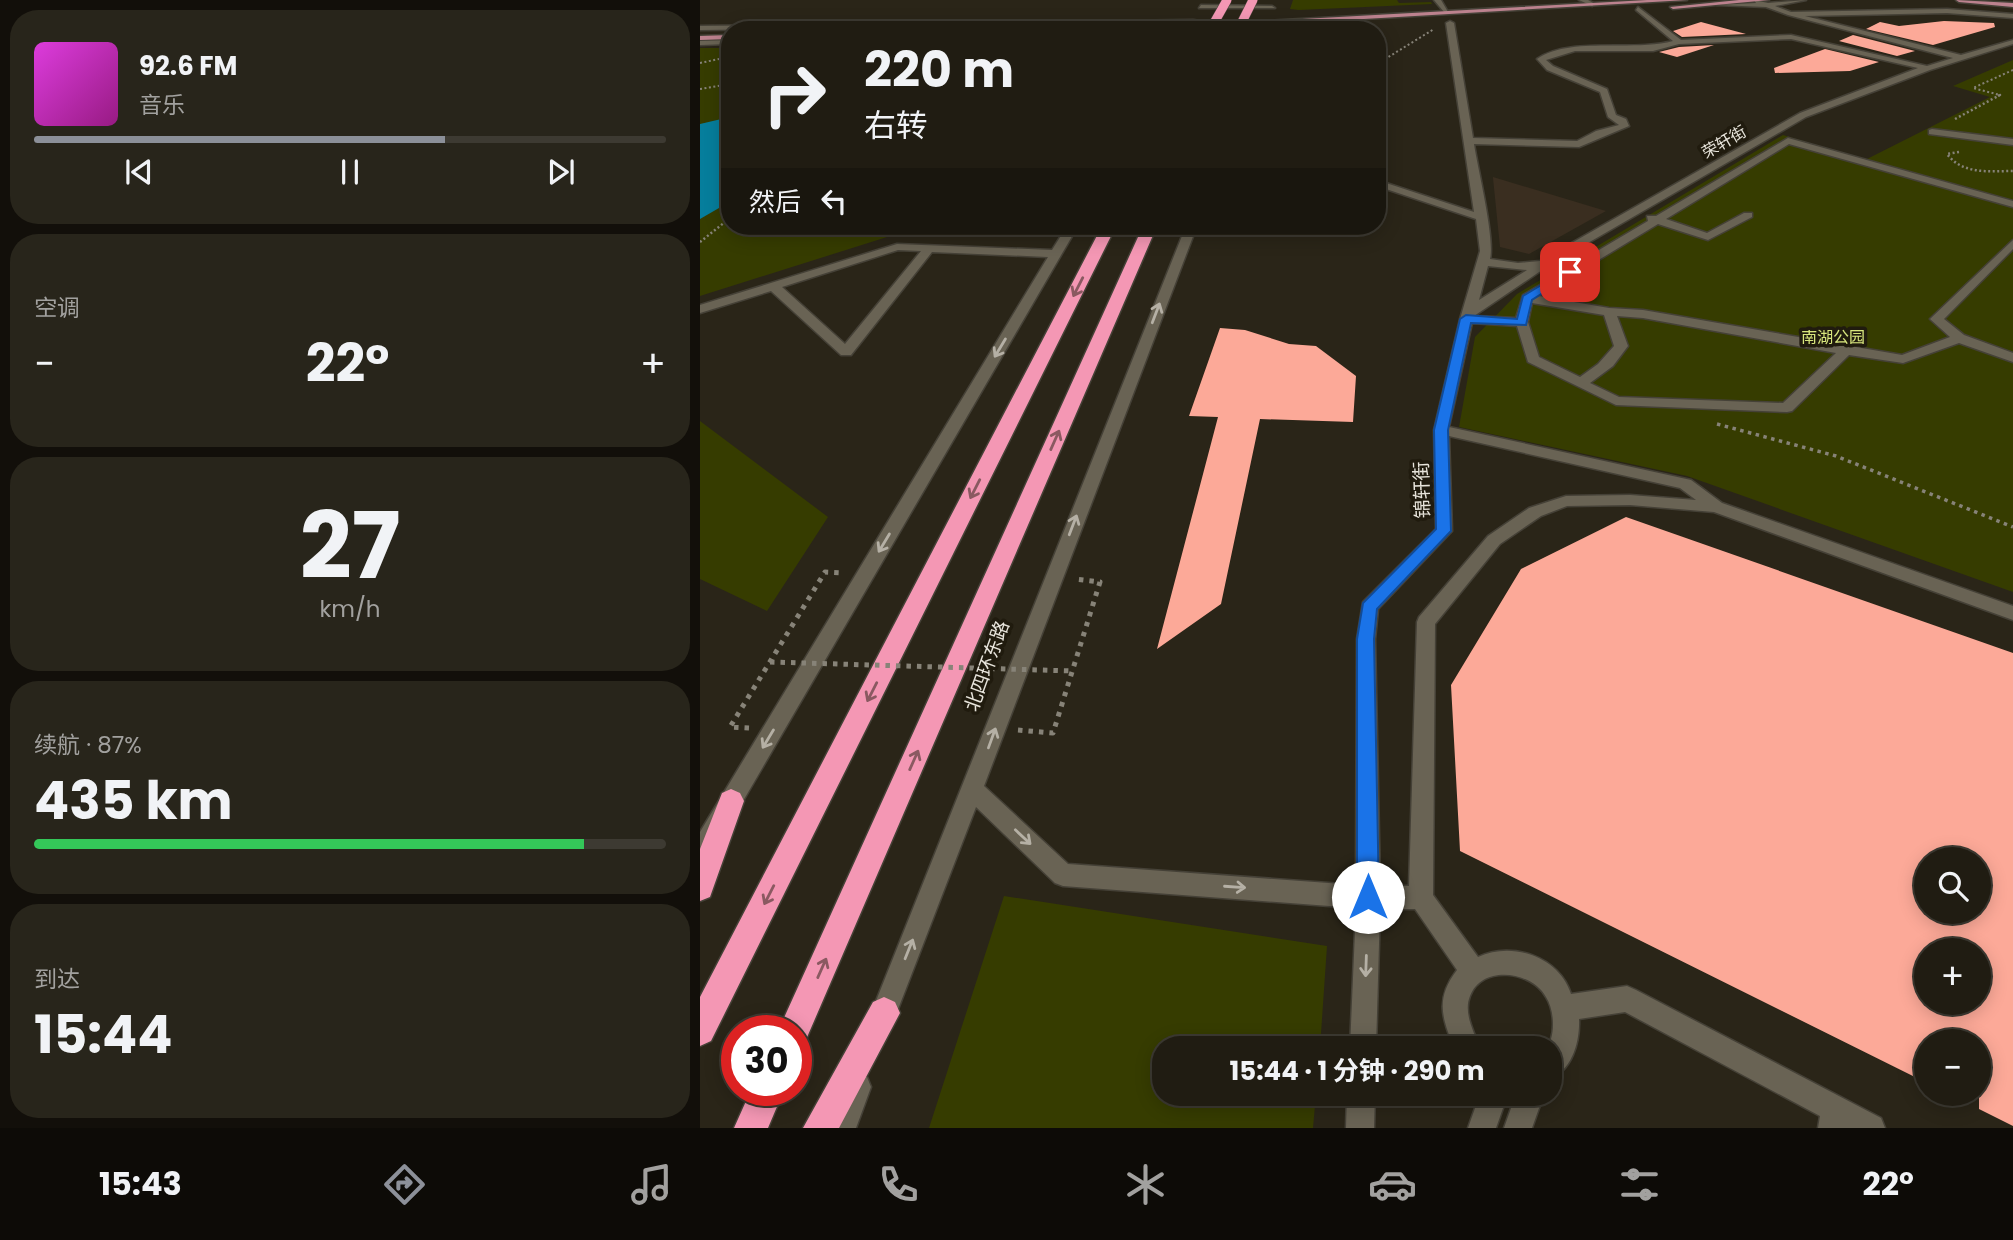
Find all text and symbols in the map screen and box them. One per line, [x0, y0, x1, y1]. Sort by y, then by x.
text: 220 m [864, 36, 1014, 104]
text: 92.6 FM [139, 48, 237, 84]
icon: right [749, 49, 840, 140]
text: 音乐 [139, 89, 185, 121]
text: 右转 [864, 103, 928, 148]
street label: 荣轩街 [1697, 120, 1751, 164]
icon: previous [120, 153, 158, 191]
icon: pause [331, 153, 369, 191]
icon: next [542, 153, 580, 191]
icon: left [815, 182, 853, 220]
text: 然后 [749, 184, 801, 220]
pin [1540, 242, 1600, 302]
icon: arrive [1551, 253, 1589, 291]
one-way arrow [1071, 276, 1085, 297]
text: 空调 [34, 292, 80, 324]
one-way arrow [1151, 303, 1164, 325]
park label: 南湖公园 [1801, 326, 1865, 349]
text: 22° [306, 327, 389, 400]
text: − [34, 337, 55, 390]
text: + [640, 337, 666, 390]
one-way arrow [992, 337, 1006, 357]
one-way arrow [1049, 430, 1062, 452]
street label: 锦轩街 [1408, 461, 1436, 519]
one-way arrow [968, 478, 981, 499]
text: 27 [300, 482, 400, 610]
one-way arrow [1068, 515, 1081, 536]
one-way arrow [876, 533, 890, 553]
text: km/h [319, 593, 381, 625]
street label: 北四环东路 [958, 617, 1016, 715]
one-way arrow [864, 681, 878, 702]
one-way arrow [987, 727, 1000, 749]
text: 续航 · 87% [34, 729, 142, 761]
one-way arrow [760, 729, 774, 749]
one-way arrow [908, 750, 921, 772]
text: 435 km [34, 764, 233, 837]
one-way arrow [1014, 828, 1031, 845]
map controls [1914, 847, 1991, 1106]
button: search [1914, 847, 1991, 924]
position arrow [1331, 860, 1405, 934]
one-way arrow [1223, 881, 1246, 894]
one-way arrow [761, 884, 775, 905]
button: + [1914, 938, 1991, 1015]
one-way arrow [904, 939, 917, 961]
one-way arrow [1359, 954, 1372, 977]
one-way arrow [816, 958, 829, 980]
text: 到达 [34, 963, 80, 995]
text: 15:44 [34, 998, 173, 1071]
speed limit sign: 30 [721, 1015, 812, 1106]
button: − [1914, 1029, 1991, 1106]
text: 15:44 · 1 分钟 · 290 m [1230, 1053, 1484, 1089]
icon: directions [380, 1160, 429, 1209]
icon: music [627, 1160, 676, 1209]
icon: phone [874, 1160, 923, 1209]
icon: climate [1121, 1160, 1170, 1209]
icon: car [1368, 1160, 1417, 1209]
icon: filters [1615, 1160, 1664, 1209]
text: 15:43 [99, 1161, 182, 1206]
text: 22° [1863, 1161, 1914, 1206]

